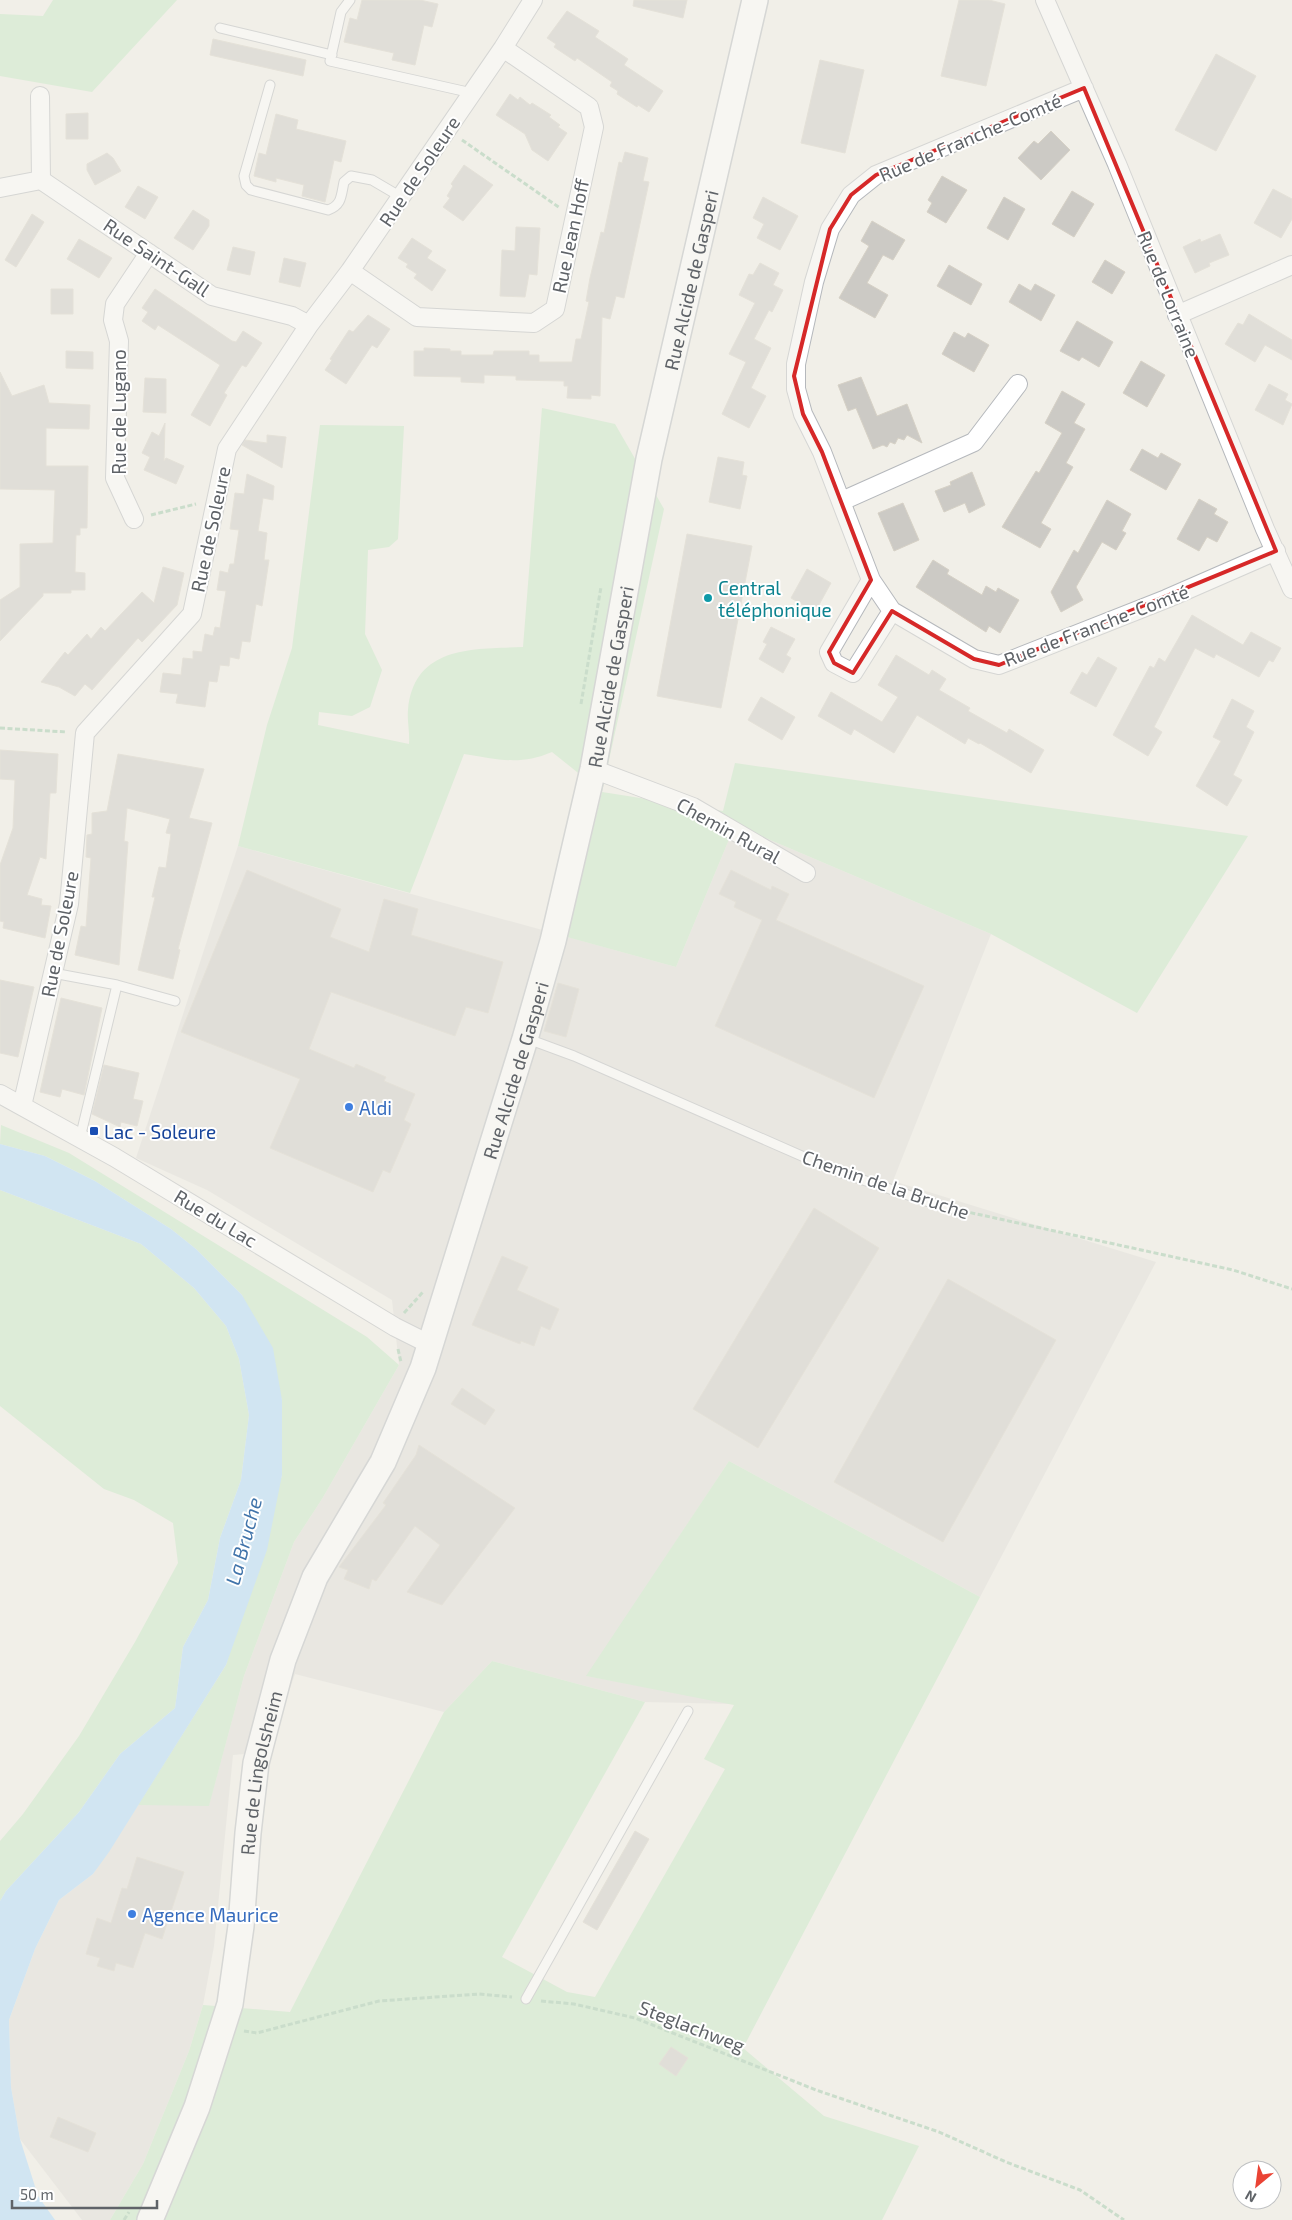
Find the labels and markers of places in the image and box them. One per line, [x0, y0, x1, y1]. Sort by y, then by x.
place label: Central téléphonique [718, 576, 832, 621]
marker: Central téléphonique [702, 592, 714, 604]
place label: Aldi [359, 1096, 392, 1119]
marker: Aldi [343, 1101, 355, 1113]
place label: Lac - Soleure [104, 1120, 216, 1143]
marker: Lac - Soleure [88, 1125, 100, 1137]
place label: Agence Maurice [142, 1903, 279, 1926]
marker: Agence Maurice [126, 1908, 138, 1920]

